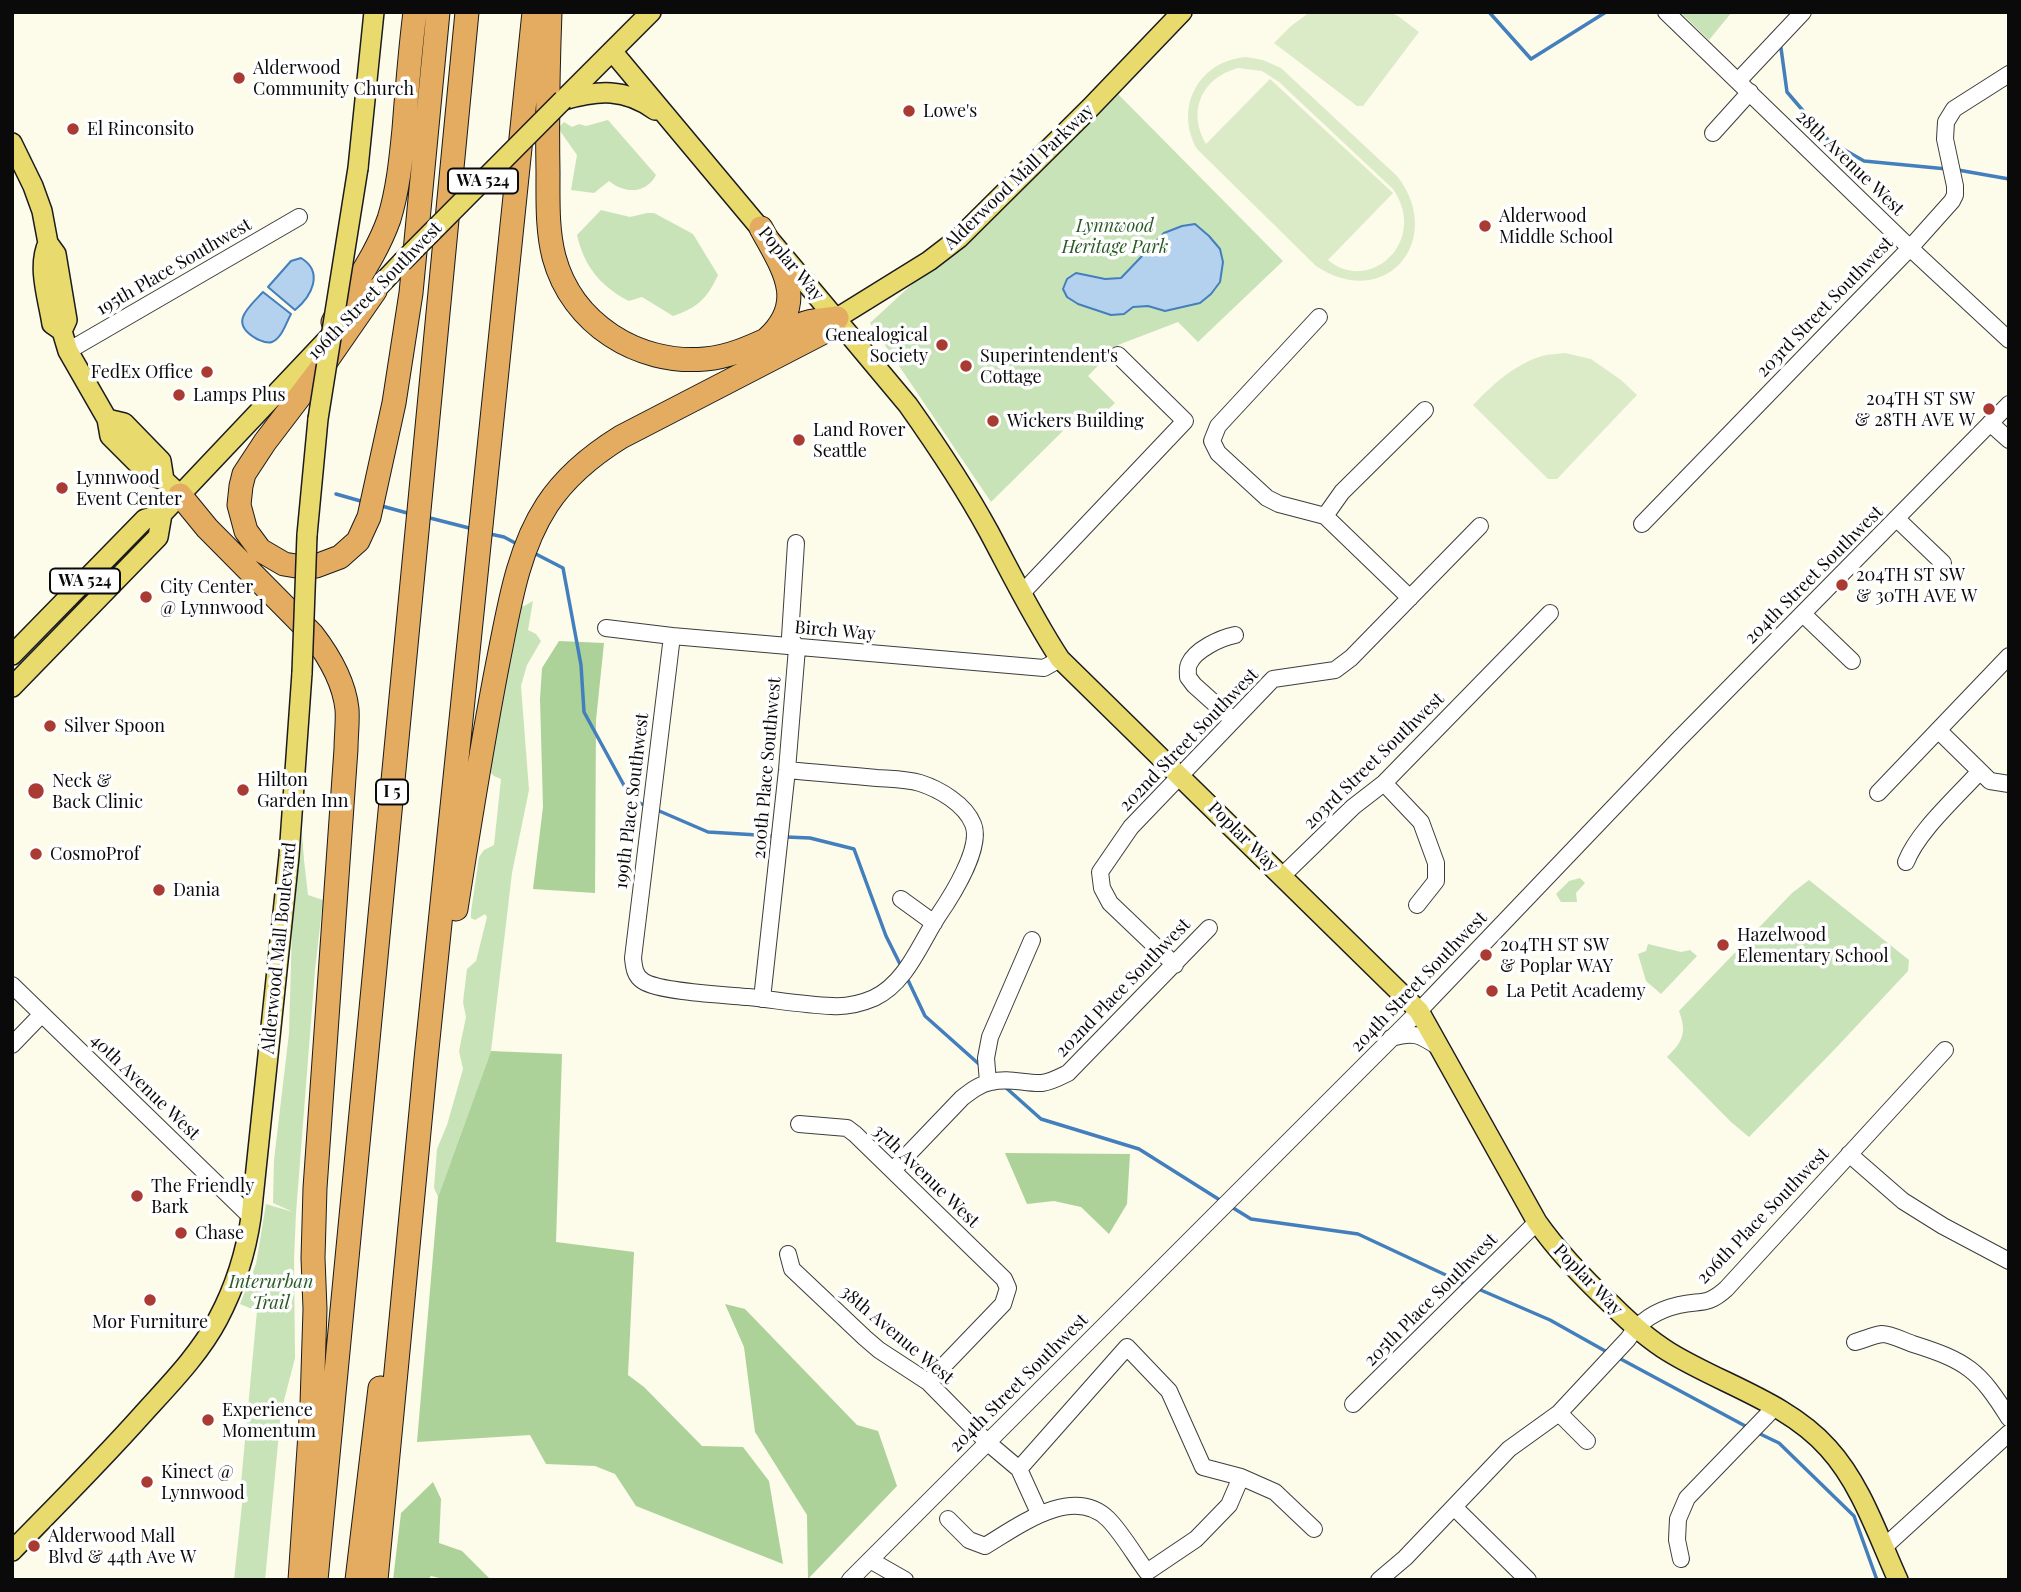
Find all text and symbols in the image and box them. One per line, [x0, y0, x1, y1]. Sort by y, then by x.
place label: Alderwood Community Church [253, 57, 414, 100]
marker: Alderwood Community Church [231, 70, 247, 86]
place label: Lowe's [923, 100, 977, 122]
street label: Alderwood Mall Parkway [939, 100, 1099, 254]
marker: Lowe's [901, 103, 917, 119]
street label: 28th Avenue West [1791, 106, 1909, 220]
place label: El Rinconsito [87, 118, 194, 140]
marker: El Rinconsito [65, 121, 81, 137]
road number: WA 524 [448, 168, 518, 194]
place label: Alderwood Middle School [1499, 205, 1613, 248]
street label: 195th Place Southwest [93, 214, 255, 320]
park label: Lynnwood Heritage Park [1062, 215, 1168, 258]
street label: 196th Street Southwest [304, 218, 446, 364]
marker: Alderwood Middle School [1477, 218, 1493, 234]
street label: Poplar Way [754, 222, 828, 306]
street label: 203rd Street Southwest [1752, 232, 1898, 382]
place label: Genealogical Society [825, 324, 928, 366]
marker: Genealogical Society [934, 337, 950, 353]
place label: Superintendent's Cottage [980, 345, 1118, 388]
marker: Superintendent's Cottage [958, 358, 974, 374]
place label: FedEx Office [91, 361, 193, 383]
marker: FedEx Office [199, 364, 215, 380]
place label: Lamps Plus [193, 384, 286, 406]
marker: Lamps Plus [171, 387, 187, 403]
place label: 204TH ST SW & 28TH AVE W [1855, 388, 1975, 430]
marker: 204TH ST SW & 28TH AVE W [1981, 401, 1997, 417]
place label: Wickers Building [1007, 410, 1144, 432]
marker: Wickers Building [985, 413, 1001, 429]
place label: Land Rover Seattle [813, 419, 905, 462]
marker: Land Rover Seattle [791, 432, 807, 448]
place label: Lynnwood Event Center [76, 467, 182, 510]
marker: Lynnwood Event Center [54, 480, 70, 496]
street label: 204th Street Southwest [1740, 501, 1888, 649]
place label: 204TH ST SW & 30TH AVE W [1856, 564, 1977, 606]
road number: WA 524 [50, 568, 120, 594]
place label: City Center @ Lynnwood [160, 576, 264, 618]
marker: 204TH ST SW & 30TH AVE W [1834, 577, 1850, 593]
marker: City Center @ Lynnwood [138, 589, 154, 605]
street label: Birch Way [794, 617, 876, 645]
street label: 202nd Street Southwest [1115, 664, 1263, 816]
street label: 200th Place Southwest [748, 676, 786, 860]
street label: 203rd Street Southwest [1299, 688, 1449, 834]
street label: 199th Place Southwest [610, 712, 654, 890]
place label: Silver Spoon [64, 715, 165, 737]
marker: Silver Spoon [42, 718, 58, 734]
place label: Hilton Garden Inn [257, 769, 349, 812]
place label: Neck & Back Clinic [52, 770, 143, 812]
road number: I 5 [376, 779, 408, 804]
marker: Neck & Back Clinic [26, 781, 46, 801]
marker: Hilton Garden Inn [235, 782, 251, 798]
street label: Poplar Way [1203, 797, 1283, 877]
street label: Alderwood Mall Boulevard [257, 841, 301, 1055]
place label: CosmoProf [50, 843, 140, 865]
marker: CosmoProf [28, 846, 44, 862]
place label: Dania [173, 879, 220, 901]
marker: Dania [151, 882, 167, 898]
street label: 204th Street Southwest [1346, 907, 1492, 1057]
street label: 202nd Place Southwest [1051, 914, 1195, 1062]
place label: Hazelwood Elementary School [1737, 924, 1889, 967]
place label: 204TH ST SW & Poplar WAY [1500, 934, 1613, 976]
marker: Hazelwood Elementary School [1715, 937, 1731, 953]
marker: 204TH ST SW & Poplar WAY [1478, 947, 1494, 963]
place label: La Petit Academy [1506, 980, 1645, 1002]
marker: La Petit Academy [1484, 983, 1500, 999]
street label: 40th Avenue West [86, 1029, 204, 1145]
street label: 37th Avenue West [868, 1120, 984, 1232]
street label: 206th Place Southwest [1692, 1143, 1834, 1289]
place label: The Friendly Bark [151, 1175, 254, 1218]
marker: The Friendly Bark [129, 1188, 145, 1204]
place label: Chase [195, 1222, 244, 1244]
marker: Chase [173, 1225, 189, 1241]
street label: 205th Place Southwest [1360, 1229, 1502, 1371]
street label: Poplar Way [1549, 1240, 1627, 1320]
park label: Interurban Trail [229, 1271, 313, 1314]
street label: 38th Avenue West [836, 1281, 958, 1389]
marker: Mor Furniture [142, 1292, 158, 1308]
street label: 204th Street Southwest [945, 1309, 1093, 1457]
place label: Mor Furniture [92, 1311, 208, 1333]
place label: Experience Momentum [222, 1399, 316, 1442]
marker: Experience Momentum [200, 1412, 216, 1428]
place label: Kinect @ Lynnwood [161, 1461, 245, 1504]
marker: Kinect @ Lynnwood [139, 1474, 155, 1490]
place label: Alderwood Mall Blvd & 44th Ave W [48, 1525, 196, 1568]
marker: Alderwood Mall Blvd & 44th Ave W [26, 1538, 42, 1554]

